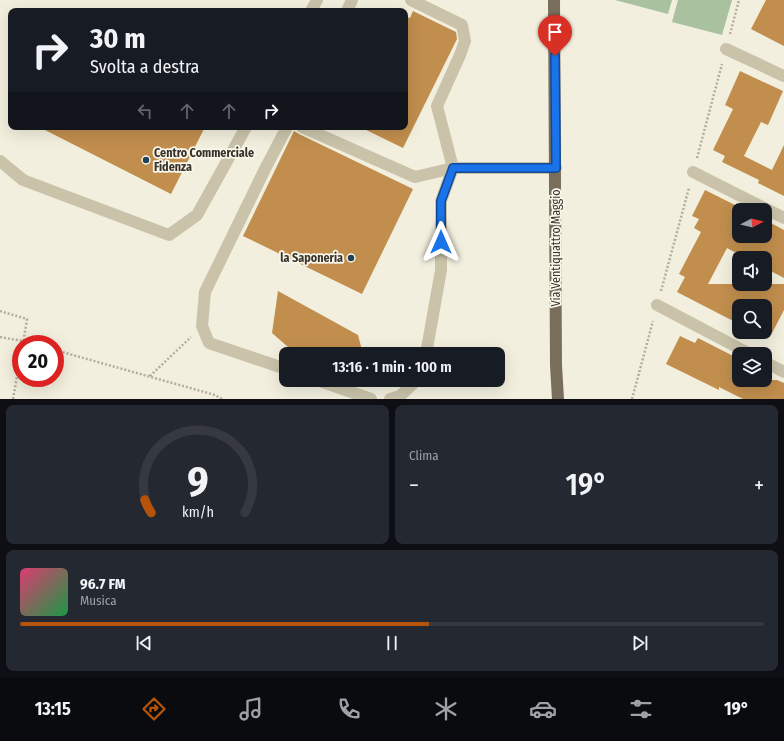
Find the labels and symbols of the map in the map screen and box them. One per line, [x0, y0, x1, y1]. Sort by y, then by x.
pin [538, 15, 572, 56]
place label: Centro Commerciale Fidenza [154, 146, 254, 174]
marker: Centro Commerciale Fidenza [141, 155, 151, 165]
street label: Via Ventiquattro Maggio [549, 189, 563, 307]
north arrow [732, 203, 772, 243]
position arrow [420, 221, 462, 263]
place label: la Saponeria [280, 251, 343, 265]
marker: la Saponeria [346, 253, 356, 263]
speed limit sign: 20 [12, 335, 64, 387]

